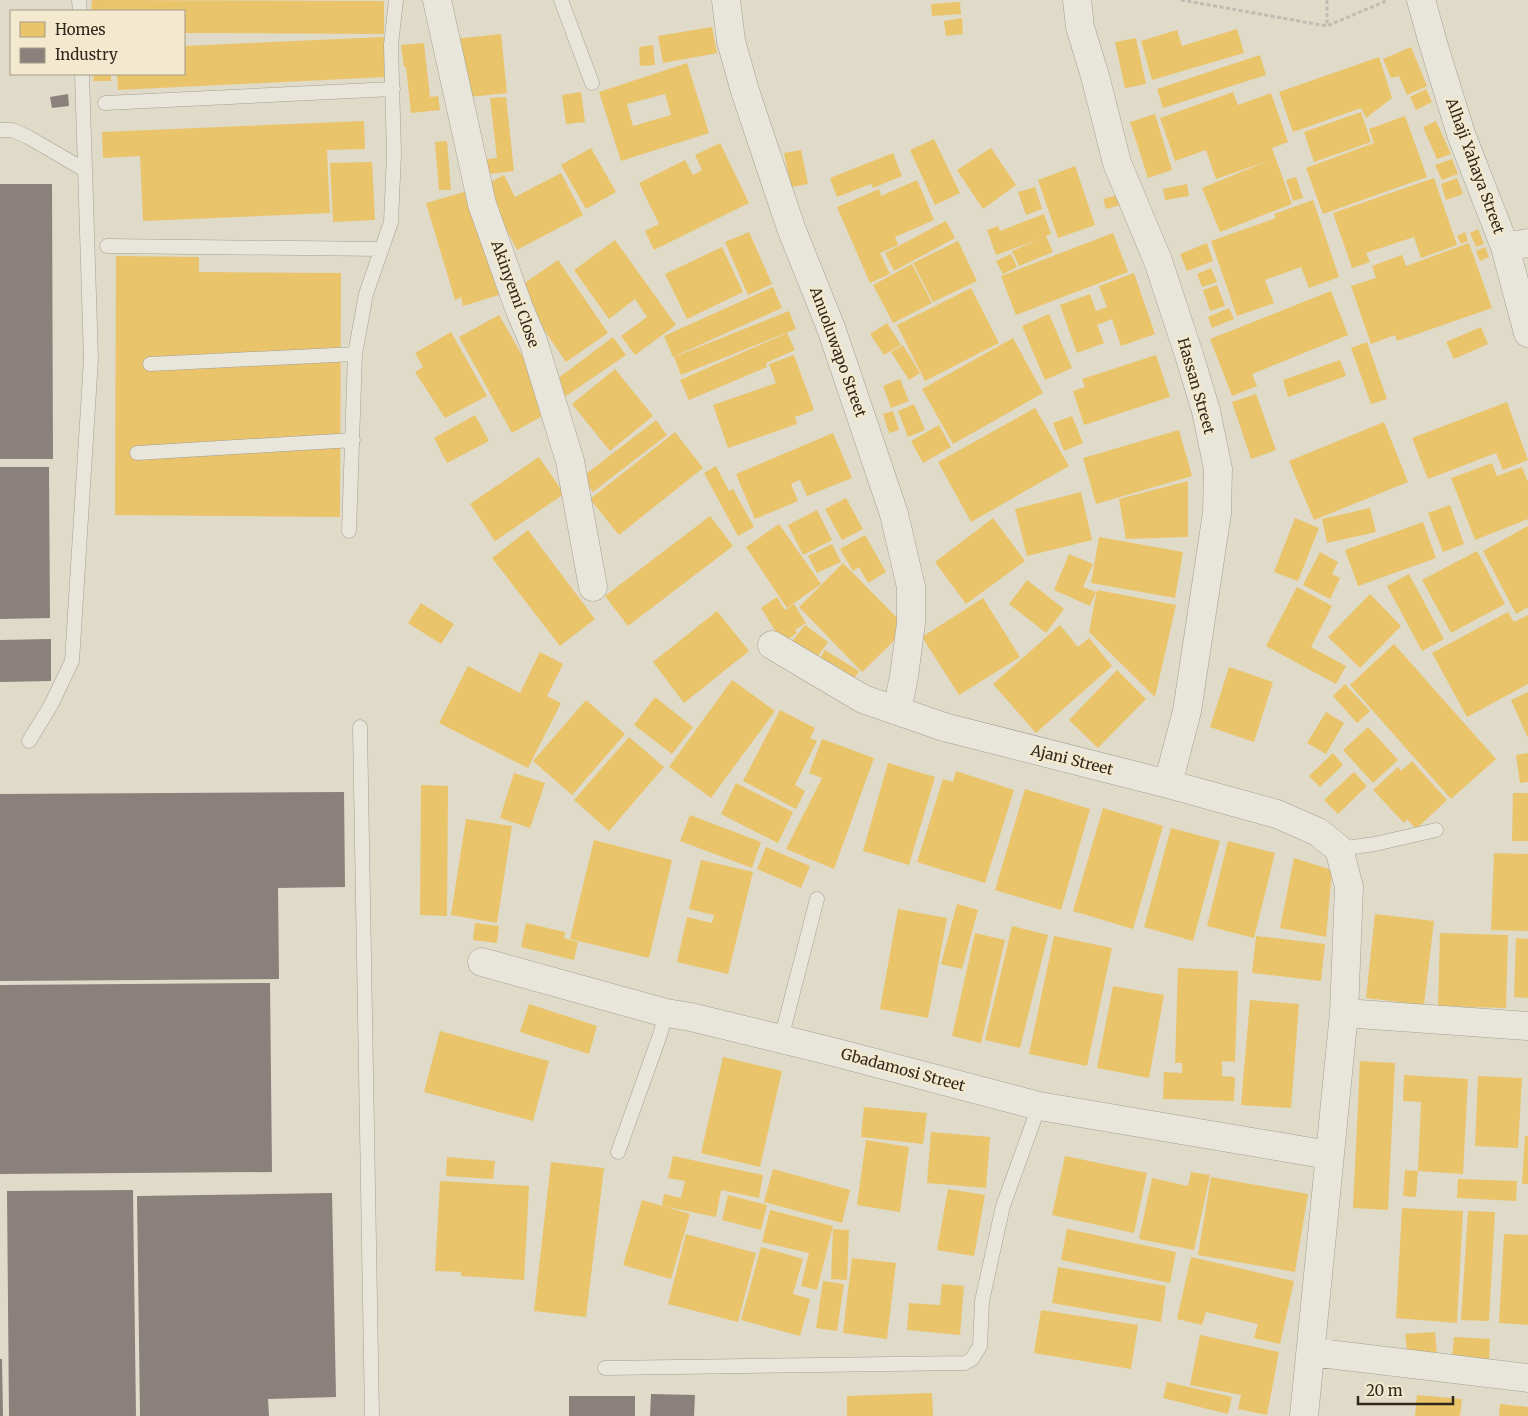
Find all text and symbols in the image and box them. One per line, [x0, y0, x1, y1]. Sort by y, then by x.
legend [10, 10, 185, 75]
text: Homes [55, 20, 106, 39]
text: Industry [55, 45, 118, 64]
street label: Alhaji Yahaya Street [1442, 94, 1509, 237]
street label: Akinyemi Close [487, 237, 544, 350]
street label: Anuoluwapo Street [806, 283, 871, 420]
street label: Hassan Street [1174, 335, 1219, 436]
street label: Ajani Street [1028, 740, 1115, 779]
street label: Gbadamosi Street [839, 1044, 967, 1095]
scale bar [1358, 1374, 1453, 1406]
text: 20 m [1366, 1381, 1403, 1400]

